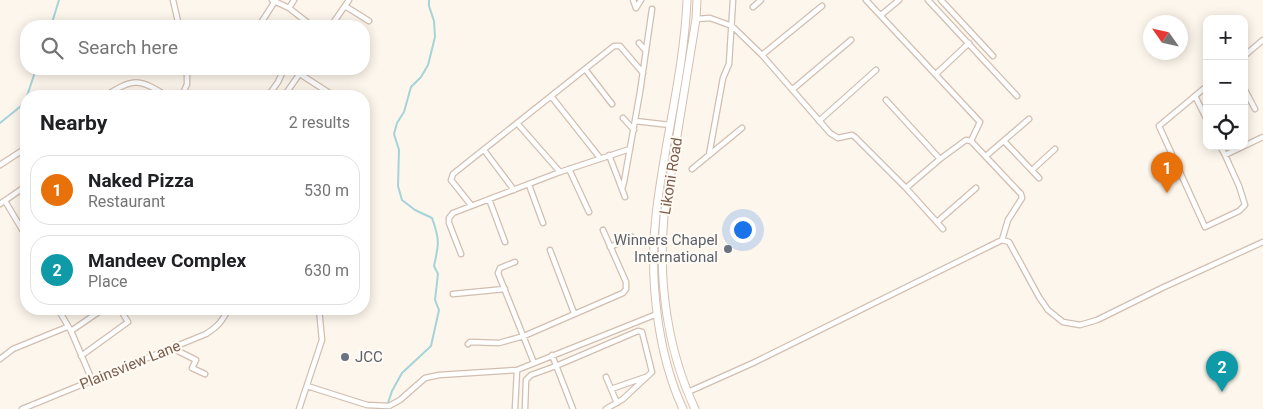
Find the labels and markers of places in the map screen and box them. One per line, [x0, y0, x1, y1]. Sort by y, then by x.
pin: 1 [1151, 152, 1183, 193]
place label: Winners Chapel International [614, 231, 718, 266]
marker: Winners Chapel International [722, 243, 734, 255]
place label: JCC [355, 348, 383, 366]
marker: JCC [339, 351, 351, 363]
pin: 2 [1206, 351, 1238, 392]

